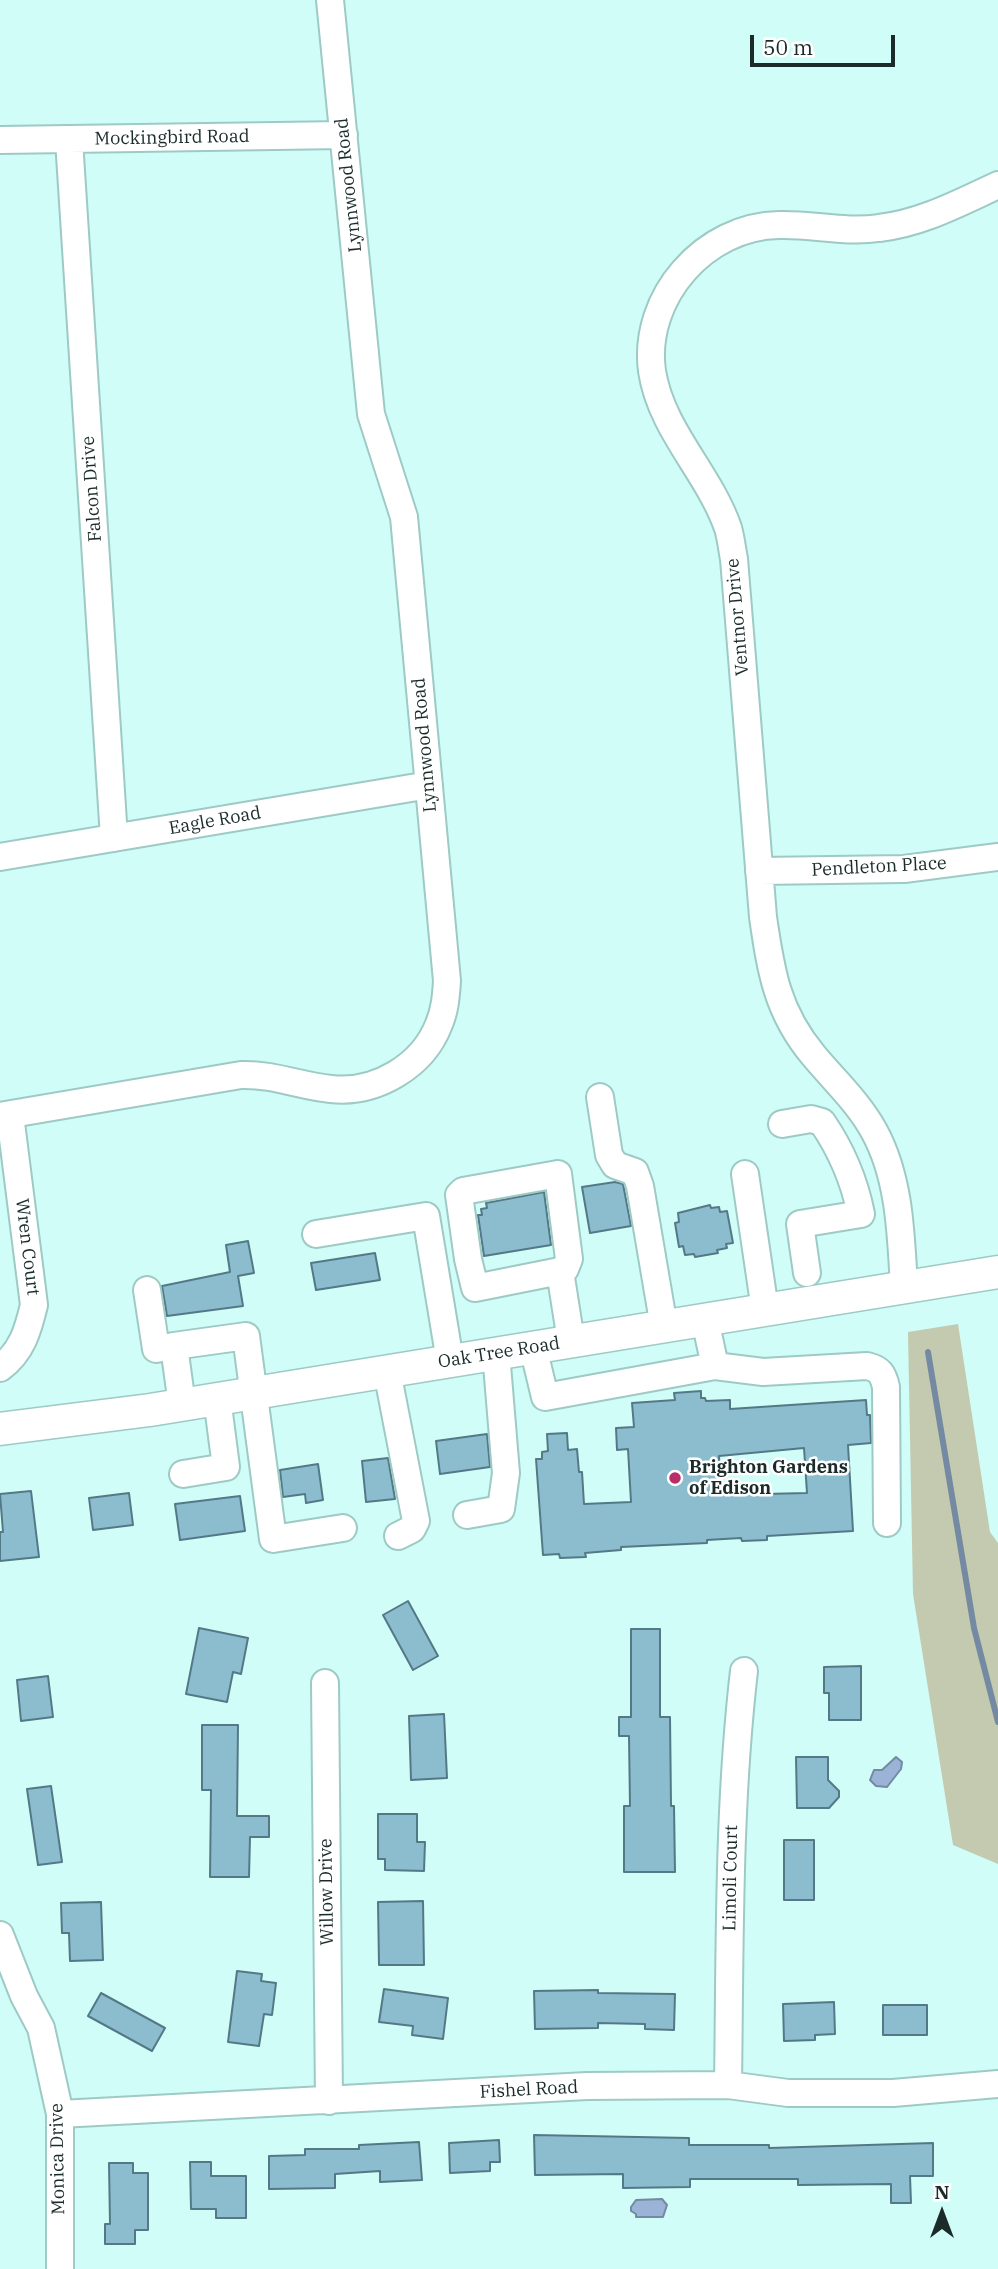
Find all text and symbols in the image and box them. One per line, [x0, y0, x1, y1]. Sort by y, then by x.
scale bar [753, 21, 898, 65]
text: 50 m [763, 33, 813, 61]
street label: Lynnwood Road [331, 117, 367, 253]
street label: Mockingbird Road [94, 126, 250, 150]
street label: Falcon Drive [78, 435, 106, 543]
street label: Ventnor Drive [722, 557, 754, 677]
street label: Lynnwood Road [408, 677, 442, 813]
street label: Eagle Road [167, 802, 263, 840]
street label: Pendleton Place [811, 853, 947, 881]
street label: Wren Court [10, 1197, 44, 1297]
street label: Oak Tree Road [436, 1333, 562, 1373]
place label: Brighton Gardens of Edison [689, 1457, 848, 1500]
marker: Brighton Gardens of Edison [667, 1470, 683, 1486]
street label: Limoli Court [719, 1825, 743, 1931]
street label: Willow Drive [315, 1838, 339, 1946]
street label: Fishel Road [479, 2077, 579, 2103]
street label: Monica Drive [46, 2103, 70, 2215]
north arrow [907, 2178, 977, 2248]
text: N [934, 2180, 950, 2204]

